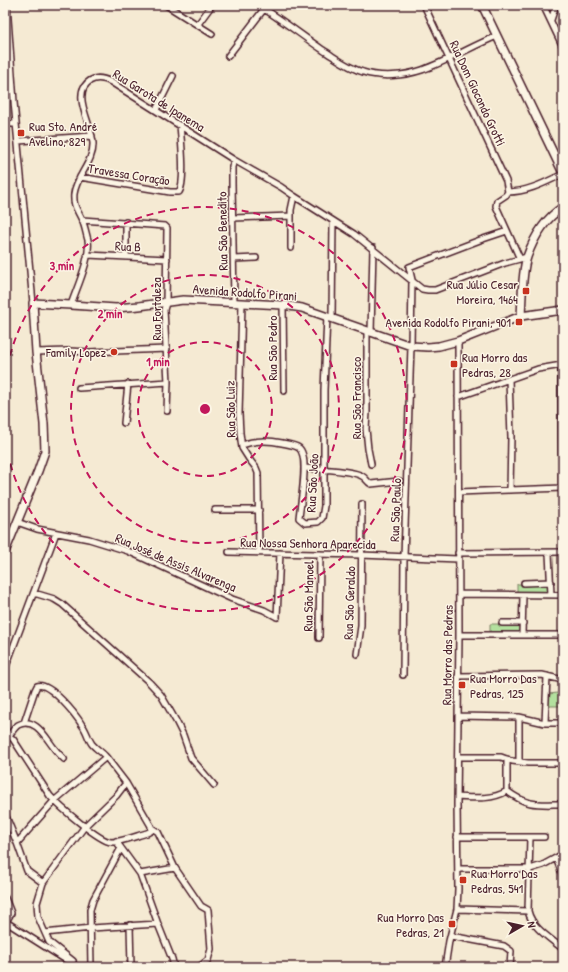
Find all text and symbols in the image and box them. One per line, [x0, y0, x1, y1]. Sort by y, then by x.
street label: Rua Dom Giocondo Grotti [446, 37, 510, 149]
street label: Rua Garota de Ipanema [110, 64, 208, 136]
place label: Rua Sto. André Avelino, 829 [29, 117, 97, 150]
marker: Rua Sto. André Avelino, 829 [16, 128, 26, 138]
street label: Travessa Coração [87, 159, 171, 189]
street label: Rua São Benedito [212, 191, 232, 271]
street label: Rua B [115, 236, 142, 256]
text: 3 min [50, 257, 75, 274]
place label: Rua Júlio Cesar Moreira, 1464 [447, 275, 518, 308]
street label: Rua Fortaleza [147, 277, 165, 341]
street label: Avenida Rodolfo Pirani [192, 279, 298, 305]
marker: Rua Júlio Cesar Moreira, 1464 [521, 286, 531, 296]
text: 2 min [98, 305, 123, 322]
place label: Avenida Rodolfo Pirani, 901 [386, 313, 511, 331]
street label: Rua São Pedro [263, 315, 281, 381]
marker: Avenida Rodolfo Pirani, 901 [514, 317, 524, 327]
place label: Family Lopez [45, 343, 106, 361]
marker: Family Lopez [109, 347, 119, 357]
place label: Rua Morro das Pedras, 28 [462, 348, 528, 381]
text: 1 min [146, 353, 170, 370]
street label: Rua São Francisco [347, 357, 365, 439]
marker: Rua Morro das Pedras, 28 [449, 359, 459, 369]
street label: Rua São Luiz [220, 380, 239, 438]
centre of rings [198, 402, 212, 416]
street label: Rua São João [301, 453, 323, 513]
street label: Rua São Paulo [385, 478, 405, 542]
street label: Rua José de Assis Alvarenga [113, 528, 239, 596]
street label: Rua Nossa Senhora Aparecida [240, 533, 376, 553]
street label: Rua São Manoel [298, 560, 318, 632]
street label: Rua São Geraldo [339, 566, 359, 640]
street label: Rua Morro das Pedras [437, 605, 457, 705]
place label: Rua Morro Das Pedras, 125 [470, 669, 537, 702]
marker: Rua Morro Das Pedras, 125 [457, 680, 467, 690]
place label: Rua Morro Das Pedras, 541 [471, 864, 538, 897]
marker: Rua Morro Das Pedras, 541 [458, 875, 468, 885]
north arrow [502, 906, 542, 946]
place label: Rua Morro Das Pedras, 21 [377, 908, 444, 941]
marker: Rua Morro Das Pedras, 21 [447, 919, 457, 929]
text: N [525, 920, 539, 929]

